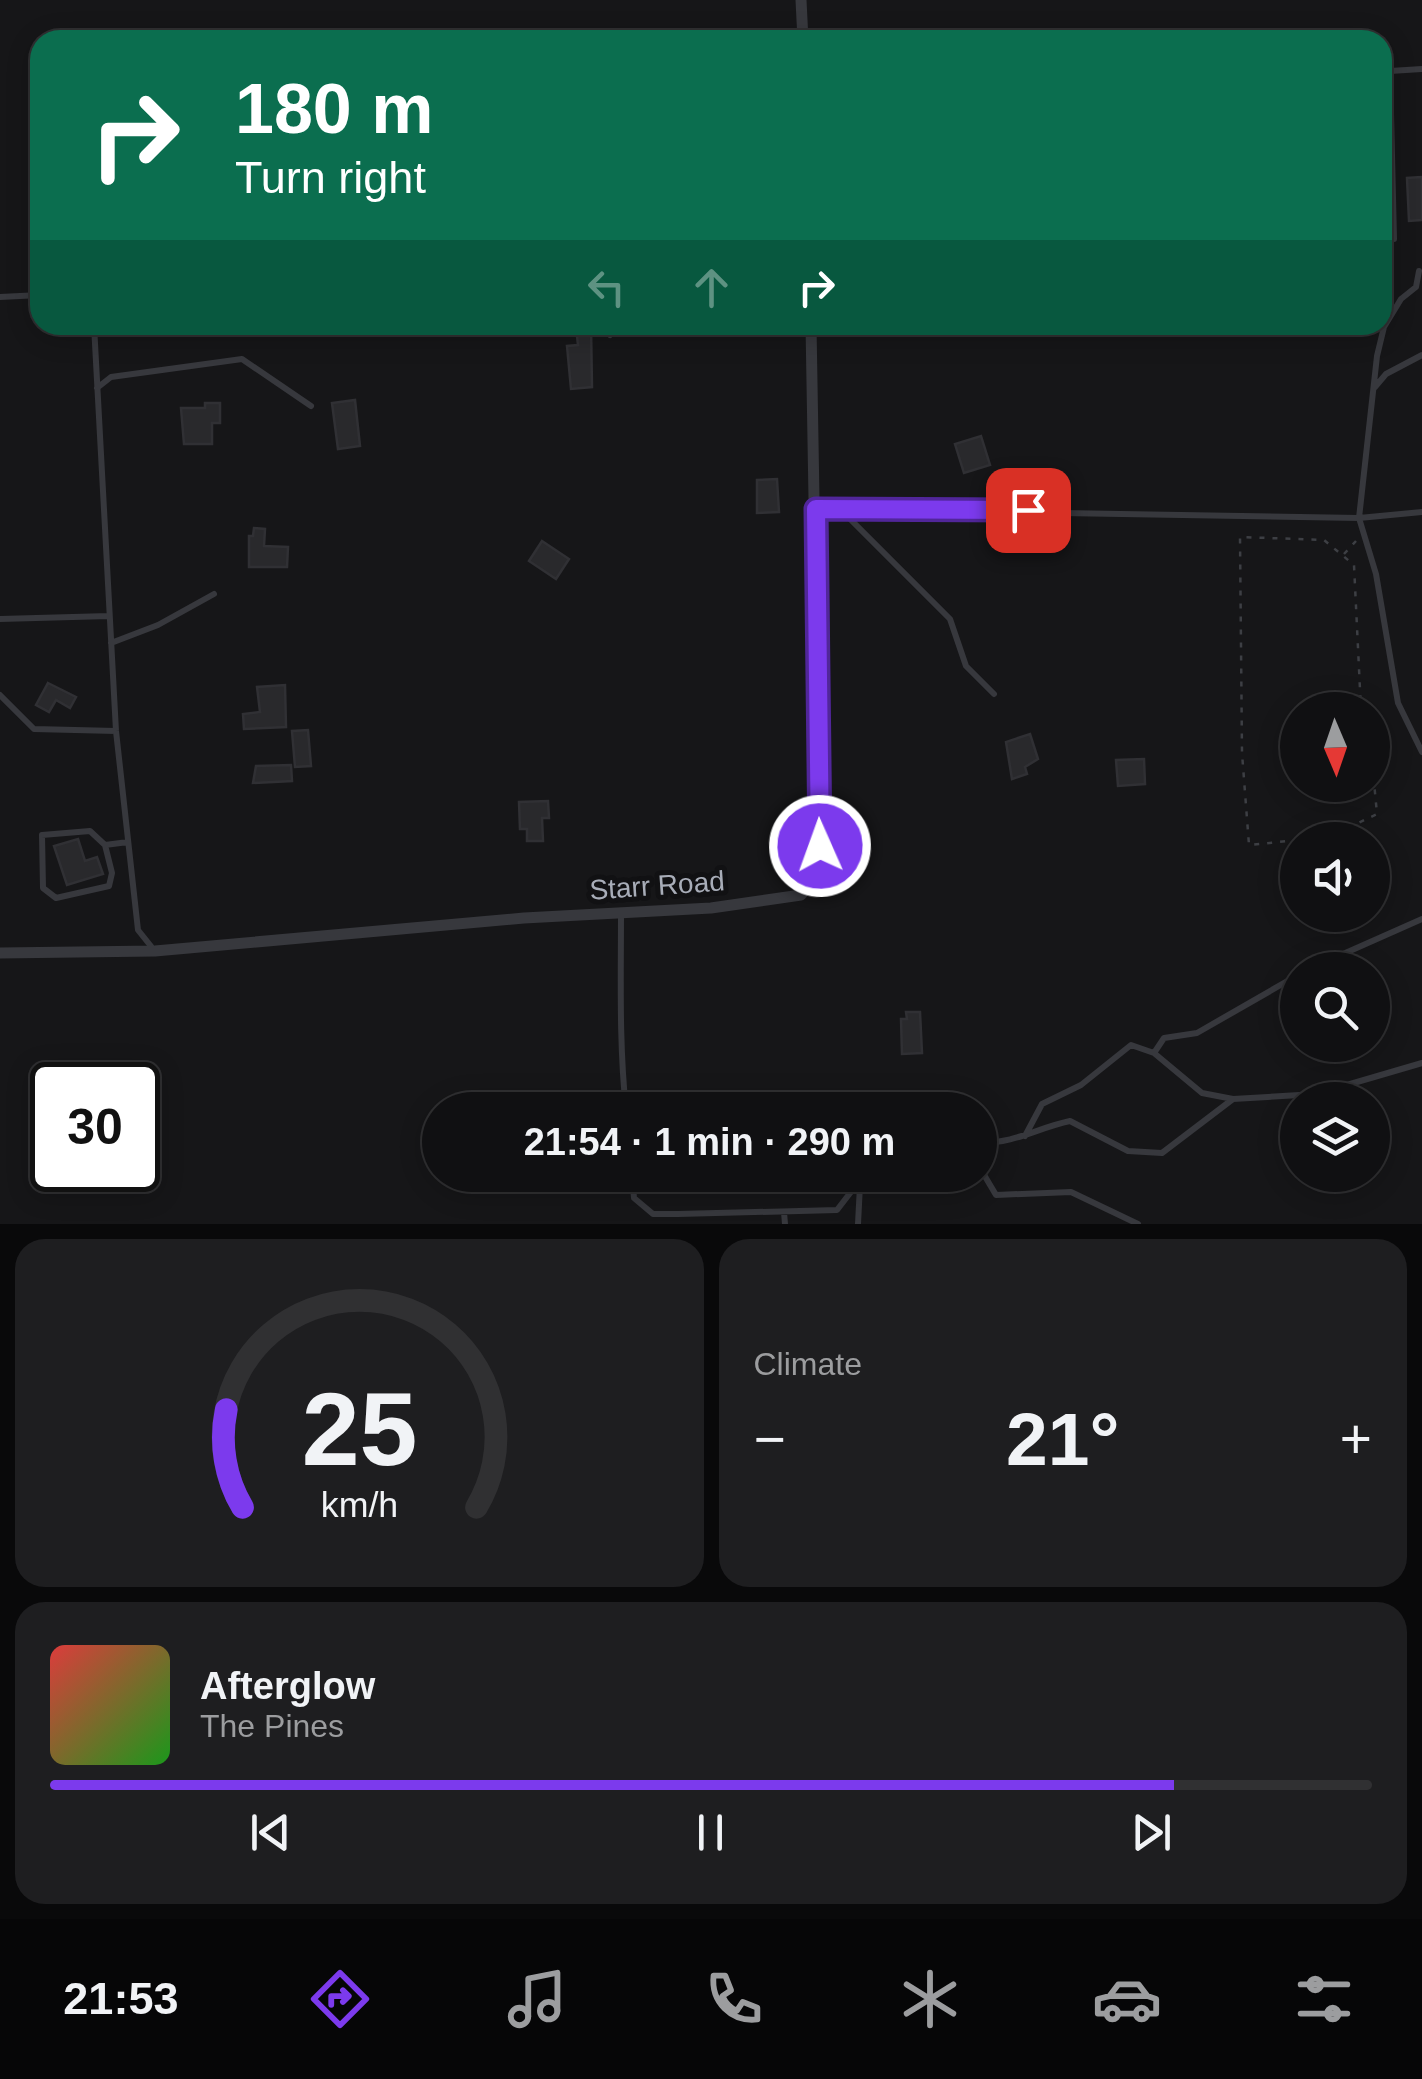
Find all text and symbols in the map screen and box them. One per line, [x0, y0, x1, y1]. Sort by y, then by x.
icon: right [70, 70, 200, 200]
text: 180 m [235, 70, 433, 148]
text: Turn right [235, 152, 426, 203]
icon: left [579, 260, 634, 315]
icon: ahead [684, 260, 739, 315]
icon: right [789, 260, 844, 315]
pin [986, 468, 1071, 553]
icon: arrive [1001, 483, 1056, 538]
north arrow [1280, 692, 1390, 802]
map controls [1280, 692, 1390, 1192]
position arrow [768, 794, 872, 898]
button: sound [1280, 822, 1390, 932]
street label: Starr Road [588, 865, 726, 906]
button: search [1280, 952, 1390, 1062]
speed limit sign: 30 [30, 1062, 160, 1192]
button: layers [1280, 1082, 1390, 1192]
text: 21:54 · 1 min · 290 m [524, 1121, 895, 1163]
text: Climate [754, 1346, 862, 1382]
text: 25 [301, 1371, 417, 1487]
text: 21° [1006, 1397, 1119, 1481]
text: − [754, 1408, 786, 1470]
text: + [1340, 1408, 1372, 1470]
text: km/h [321, 1485, 398, 1525]
text: Afterglow [200, 1665, 375, 1707]
text: The Pines [200, 1708, 344, 1744]
icon: previous [243, 1805, 298, 1860]
icon: pause [683, 1805, 738, 1860]
icon: next [1124, 1805, 1179, 1860]
icon: directions [305, 1964, 375, 2034]
icon: music [502, 1964, 572, 2034]
icon: phone [699, 1964, 769, 2034]
icon: climate [895, 1964, 965, 2034]
icon: car [1092, 1964, 1162, 2034]
icon: filters [1289, 1964, 1359, 2034]
text: 21:53 [63, 1973, 178, 2024]

